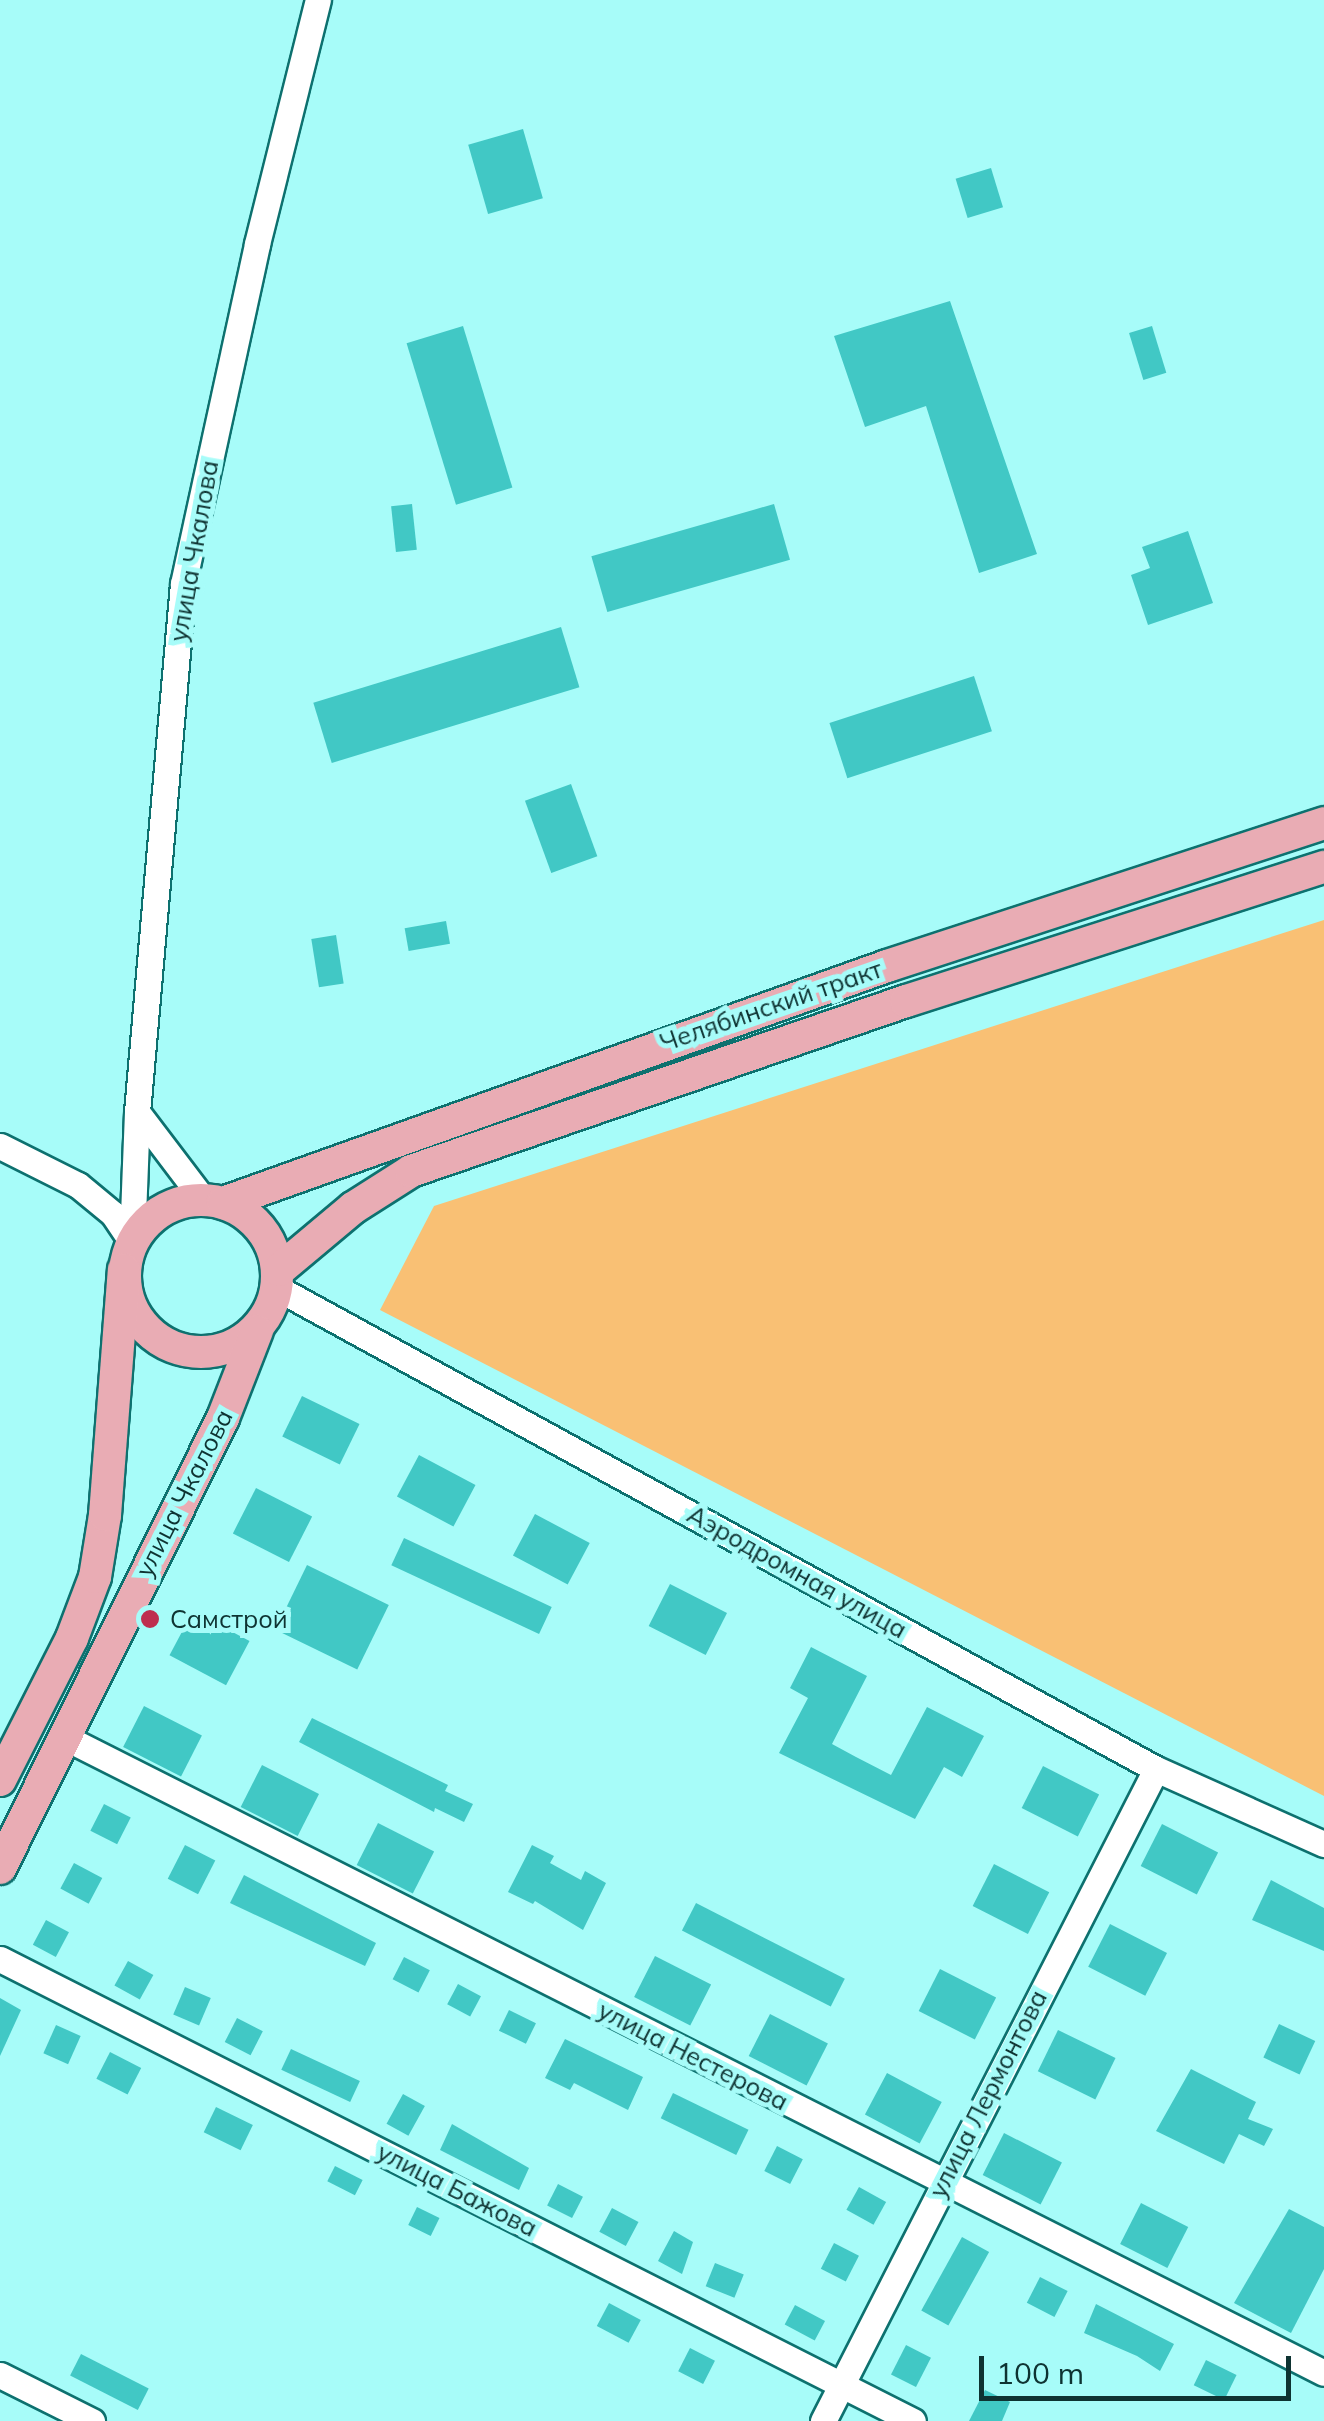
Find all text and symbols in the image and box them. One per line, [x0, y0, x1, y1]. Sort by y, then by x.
street label: улица Чкалова [163, 458, 225, 644]
street label: Челябинский тракт [656, 954, 886, 1058]
street label: улица Чкалова [129, 1404, 239, 1582]
street label: Аэродромная улица [682, 1499, 912, 1645]
place label: Самстрой [170, 1604, 288, 1634]
marker: Самстрой [139, 1608, 161, 1630]
street label: улица Лермонтова [923, 1985, 1053, 2203]
street label: улица Нестерова [593, 1995, 793, 2117]
street label: улица Бажова [372, 2137, 542, 2243]
scale bar [984, 2336, 1296, 2398]
text: 100 m [996, 2354, 1084, 2392]

